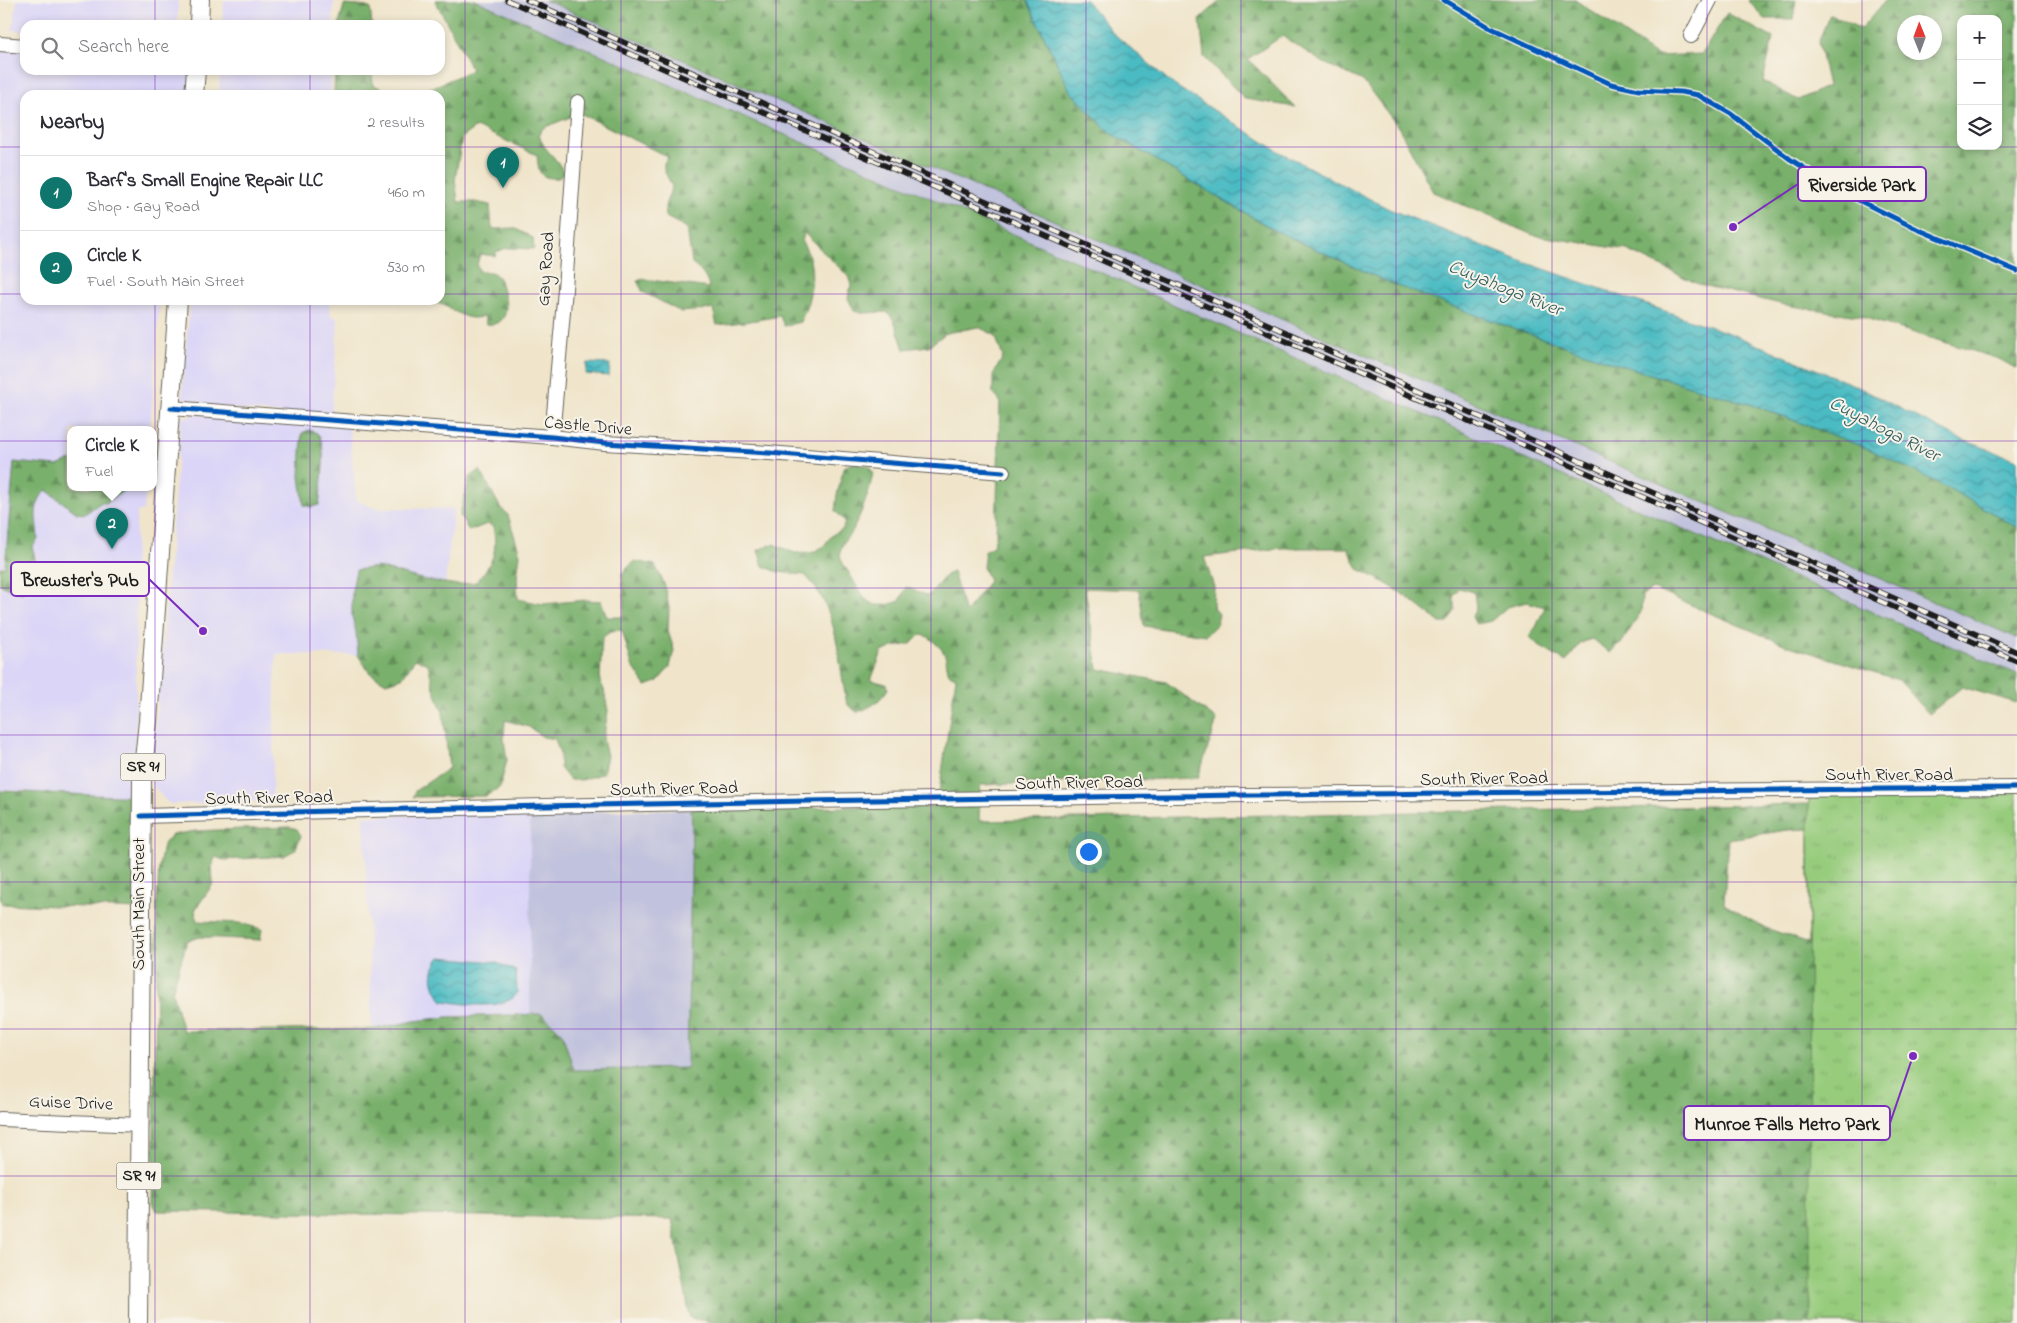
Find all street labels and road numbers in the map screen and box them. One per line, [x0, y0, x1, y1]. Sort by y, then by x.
street label: Gay Road [531, 231, 563, 307]
street label: Castle Drive [543, 410, 634, 444]
road number: SR 91 [120, 754, 166, 780]
street label: South River Road [1825, 763, 1953, 789]
street label: South River Road [1420, 766, 1548, 794]
street label: South River Road [1015, 770, 1143, 798]
street label: South River Road [610, 776, 738, 804]
street label: South River Road [205, 785, 333, 813]
street label: South Main Street [127, 838, 153, 970]
street label: Guise Drive [29, 1090, 114, 1118]
road number: SR 91 [116, 1162, 162, 1190]

